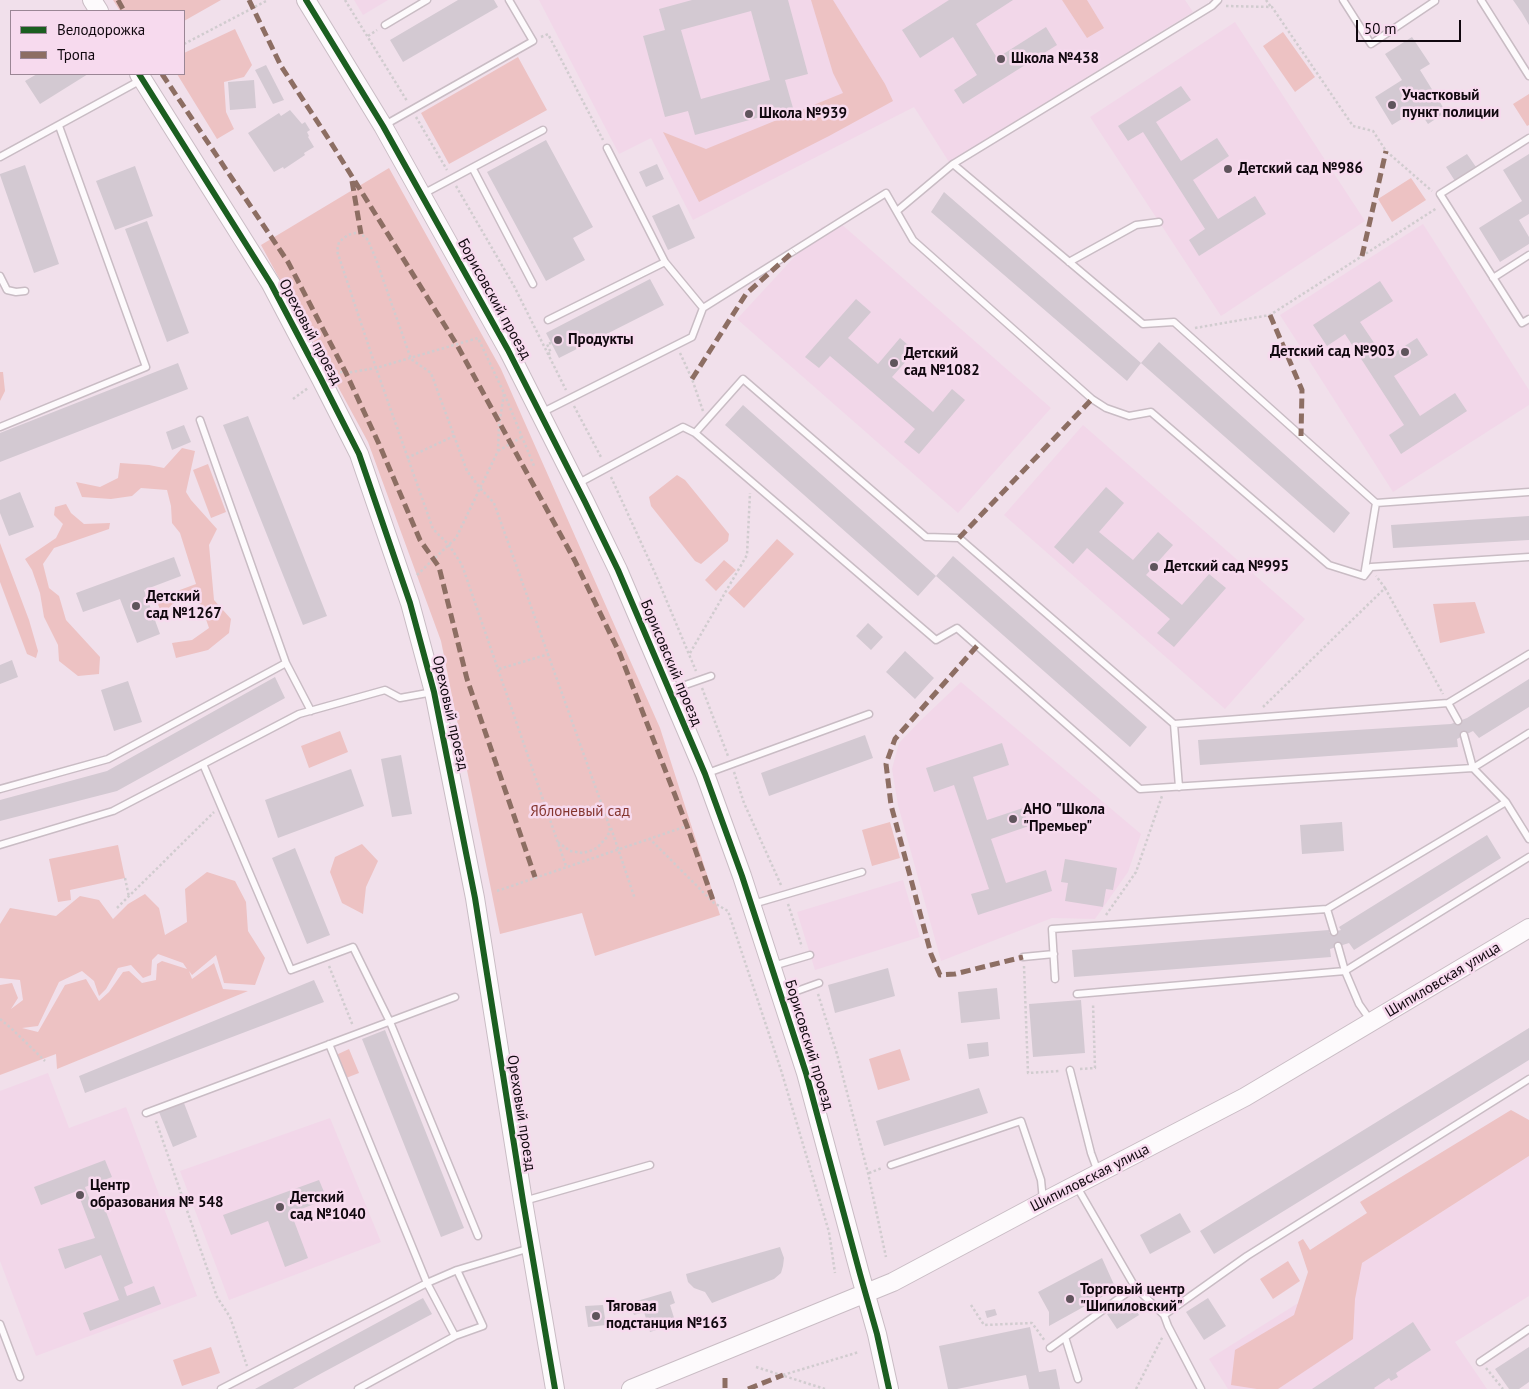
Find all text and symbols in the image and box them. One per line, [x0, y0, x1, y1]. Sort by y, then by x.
legend [10, 10, 185, 75]
scale bar [1359, 10, 1464, 42]
text: 50 m [1364, 19, 1397, 38]
text: Велодорожка [57, 20, 145, 39]
text: Тропа [57, 45, 95, 64]
place label: Школа №438 [1011, 50, 1099, 68]
marker: Школа №438 [995, 53, 1007, 65]
place label: Участковый пункт полиции [1402, 87, 1499, 122]
marker: Участковый пункт полиции [1386, 99, 1398, 111]
place label: Школа №939 [759, 105, 847, 123]
marker: Школа №939 [743, 108, 755, 120]
place label: Детский сад №986 [1238, 160, 1363, 178]
marker: Детский сад №986 [1222, 163, 1234, 175]
street label: Борисовский проезд [453, 235, 535, 363]
street label: Ореховый проезд [275, 276, 345, 388]
place label: Продукты [568, 331, 634, 349]
marker: Продукты [552, 334, 564, 346]
place label: Детский сад №903 [1270, 343, 1395, 361]
place label: Детский сад №1082 [904, 345, 980, 380]
marker: Детский сад №903 [1399, 346, 1411, 358]
marker: Детский сад №1082 [888, 357, 900, 369]
place label: Детский сад №995 [1164, 558, 1289, 576]
marker: Детский сад №995 [1148, 561, 1160, 573]
place label: Детский сад №1267 [146, 588, 222, 623]
street label: Борисовский проезд [636, 597, 706, 729]
marker: Детский сад №1267 [130, 600, 142, 612]
street label: Ореховый проезд [428, 654, 472, 772]
place label: АНО "Школа "Премьер" [1023, 801, 1105, 836]
park label: Яблоневый сад [530, 803, 630, 821]
marker: АНО "Школа "Премьер" [1007, 813, 1019, 825]
street label: Шипиловская улица [1382, 938, 1504, 1022]
street label: Борисовский проезд [781, 978, 837, 1112]
street label: Ореховый проезд [503, 1054, 539, 1172]
street label: Шипиловская улица [1027, 1140, 1153, 1216]
place label: Центр образования № 548 [90, 1177, 223, 1212]
marker: Центр образования № 548 [74, 1189, 86, 1201]
place label: Детский сад №1040 [290, 1189, 366, 1224]
marker: Детский сад №1040 [274, 1201, 286, 1213]
place label: Торговый центр "Шипиловский" [1080, 1281, 1185, 1316]
marker: Торговый центр "Шипиловский" [1064, 1293, 1076, 1305]
place label: Тяговая подстанция №163 [606, 1298, 728, 1333]
marker: Тяговая подстанция №163 [590, 1310, 602, 1322]

